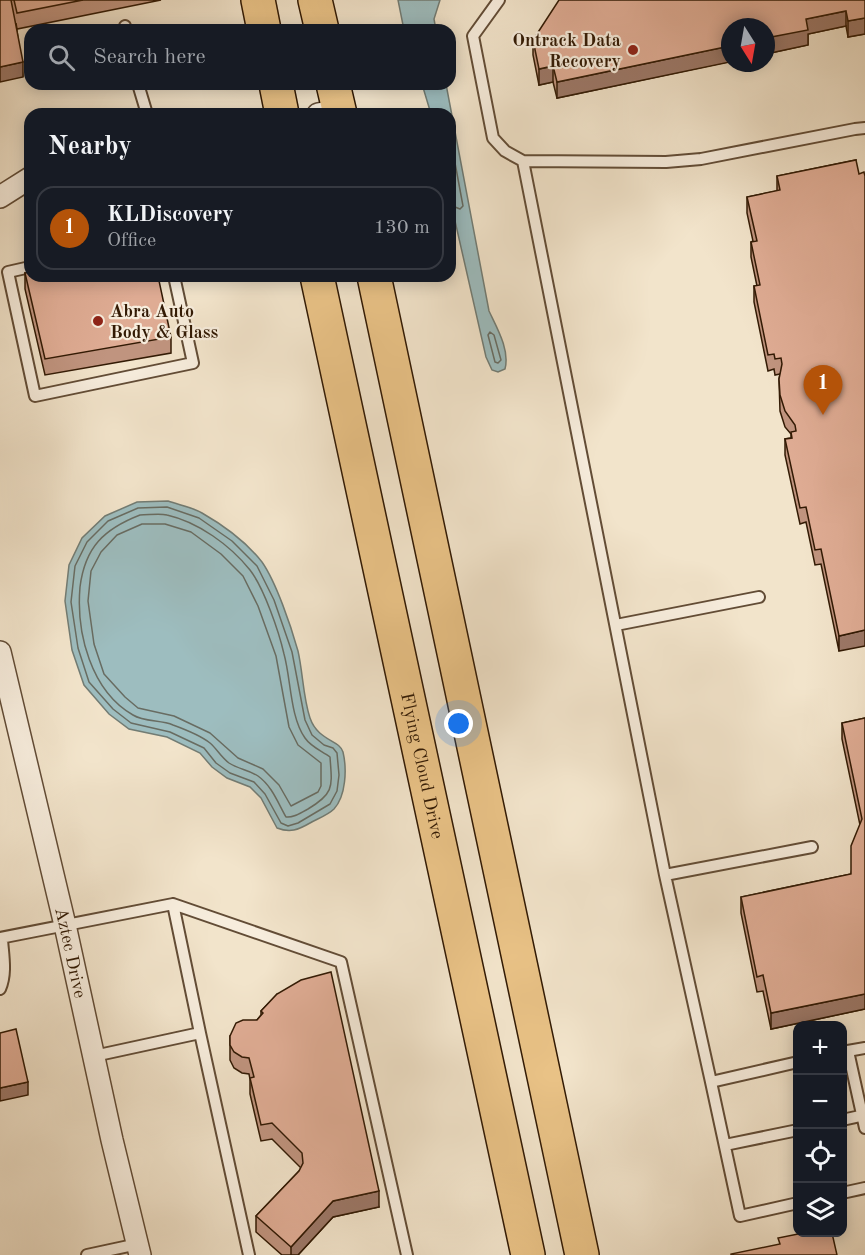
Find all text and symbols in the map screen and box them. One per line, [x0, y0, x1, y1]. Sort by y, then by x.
north arrow [721, 18, 775, 72]
search box [24, 24, 456, 90]
place label: Ontrack Data Recovery [512, 32, 621, 71]
icon: search [45, 41, 78, 74]
marker: Ontrack Data Recovery [626, 43, 640, 57]
text: Search here [93, 46, 206, 68]
text: Nearby [48, 134, 132, 160]
text: KLDiscovery [107, 204, 234, 226]
text: 1 [64, 218, 75, 238]
text: 130 m [374, 218, 430, 238]
text: Office [107, 231, 156, 251]
place label: Abra Auto Body & Glass [110, 303, 219, 342]
marker: Abra Auto Body & Glass [91, 314, 105, 328]
pin: 1 [804, 366, 842, 415]
street label: Flying Cloud Drive [397, 691, 446, 841]
your location [444, 709, 473, 738]
street label: Aztec Drive [51, 906, 89, 1000]
map controls [793, 1021, 847, 1237]
button: + [793, 1021, 847, 1075]
button: − [793, 1075, 847, 1129]
button: locate [793, 1129, 847, 1183]
button: layers [793, 1183, 847, 1237]

